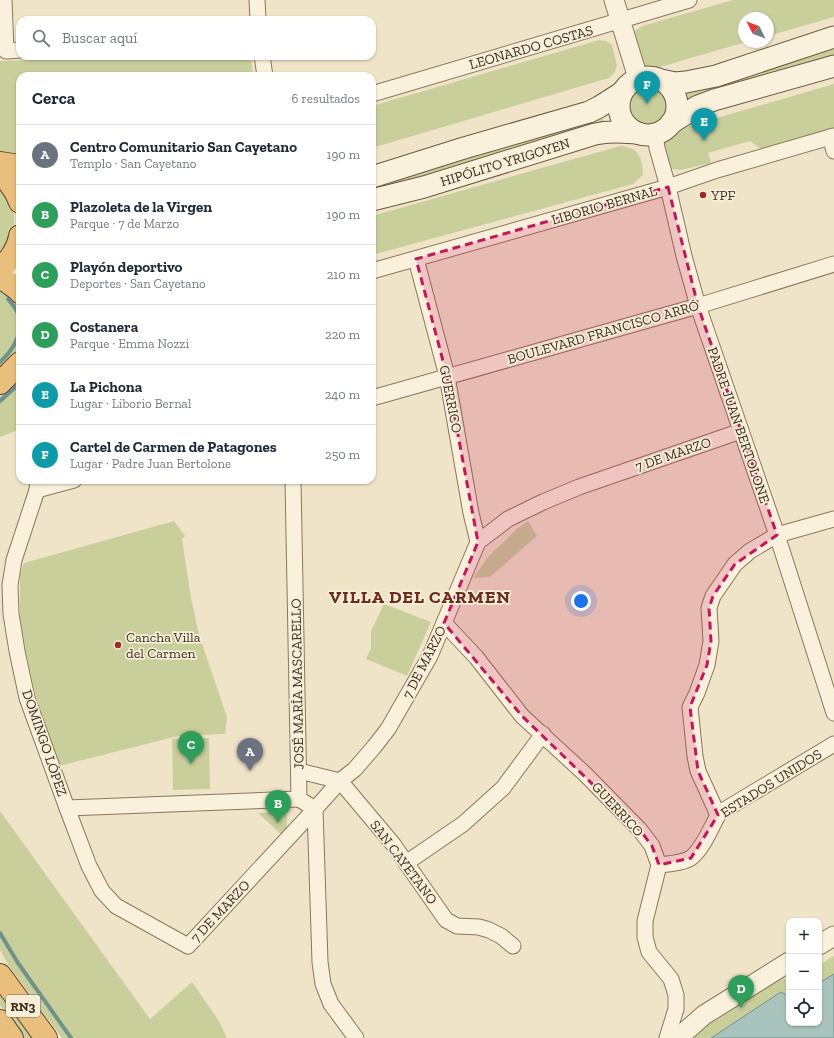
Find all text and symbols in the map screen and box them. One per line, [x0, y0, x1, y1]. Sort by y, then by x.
north arrow [738, 12, 774, 48]
search box [16, 16, 376, 60]
street label: LEONARDO COSTAS [467, 22, 595, 73]
icon: search [30, 27, 52, 49]
text: Buscar aquí [62, 29, 138, 47]
pin: F [634, 71, 660, 104]
text: Cerca [32, 88, 75, 108]
text: 6 resultados [292, 91, 360, 106]
pin: E [691, 108, 717, 141]
street label: HIPÓLITO YRIGOYEN [438, 135, 572, 190]
text: Centro Comunitario San Cayetano [70, 138, 297, 156]
text: A [41, 147, 49, 162]
text: 190 m [326, 147, 360, 162]
text: Templo · San Cayetano [70, 156, 196, 171]
street label: LIBORIO BERNAL [549, 182, 659, 229]
place label: YPF [710, 187, 736, 204]
marker: YPF [698, 190, 708, 200]
text: Plazoleta de la Virgen [70, 198, 212, 216]
text: B [41, 207, 49, 222]
text: 190 m [326, 207, 360, 222]
text: Parque · 7 de Marzo [70, 216, 179, 231]
text: Playón deportivo [70, 258, 182, 276]
text: C [41, 267, 49, 282]
text: 210 m [327, 267, 360, 282]
text: Deportes · San Cayetano [70, 276, 206, 291]
street label: BOULEVARD FRANCISCO ARRÓ [505, 297, 701, 368]
text: Costanera [70, 318, 138, 336]
text: D [40, 327, 50, 342]
text: 220 m [325, 327, 360, 342]
text: Parque · Emma Nozzi [70, 336, 189, 351]
street label: PADRE JUAN BERTOLONE [704, 345, 773, 506]
street label: GUERRICO [436, 364, 465, 434]
text: La Pichona [70, 378, 142, 396]
text: E [41, 387, 49, 402]
text: 240 m [325, 387, 360, 402]
text: Lugar · Liborio Bernal [70, 396, 191, 411]
street label: 7 DE MARZO [633, 434, 713, 475]
text: Cartel de Carmen de Patagones [70, 438, 277, 456]
text: F [41, 447, 49, 462]
text: 250 m [325, 447, 360, 462]
text: Lugar · Padre Juan Bertolone [70, 456, 231, 471]
district label: VILLA DEL CARMEN [329, 586, 511, 608]
your location [571, 591, 591, 611]
street label: JOSÉ MARÍA MASCARELLO [288, 598, 307, 770]
street label: 7 DE MARZO [399, 623, 450, 701]
place label: Cancha Villa del Carmen [126, 629, 201, 662]
marker: Cancha Villa del Carmen [113, 640, 123, 650]
street label: DOMINGO LÓPEZ [18, 688, 71, 799]
pin: C [178, 731, 204, 764]
pin: A [237, 738, 263, 771]
street label: ESTADOS UNIDOS [718, 746, 825, 821]
street label: GUERRICO [588, 778, 647, 840]
pin: B [265, 790, 291, 823]
street label: SAN CAYETANO [366, 817, 441, 908]
street label: 7 DE MARZO [187, 877, 254, 946]
map controls [786, 918, 822, 1026]
button: + [786, 918, 822, 954]
button: − [786, 954, 822, 990]
pin: D [728, 975, 754, 1008]
button: locate [786, 990, 822, 1026]
road number: RN3 [6, 995, 40, 1017]

